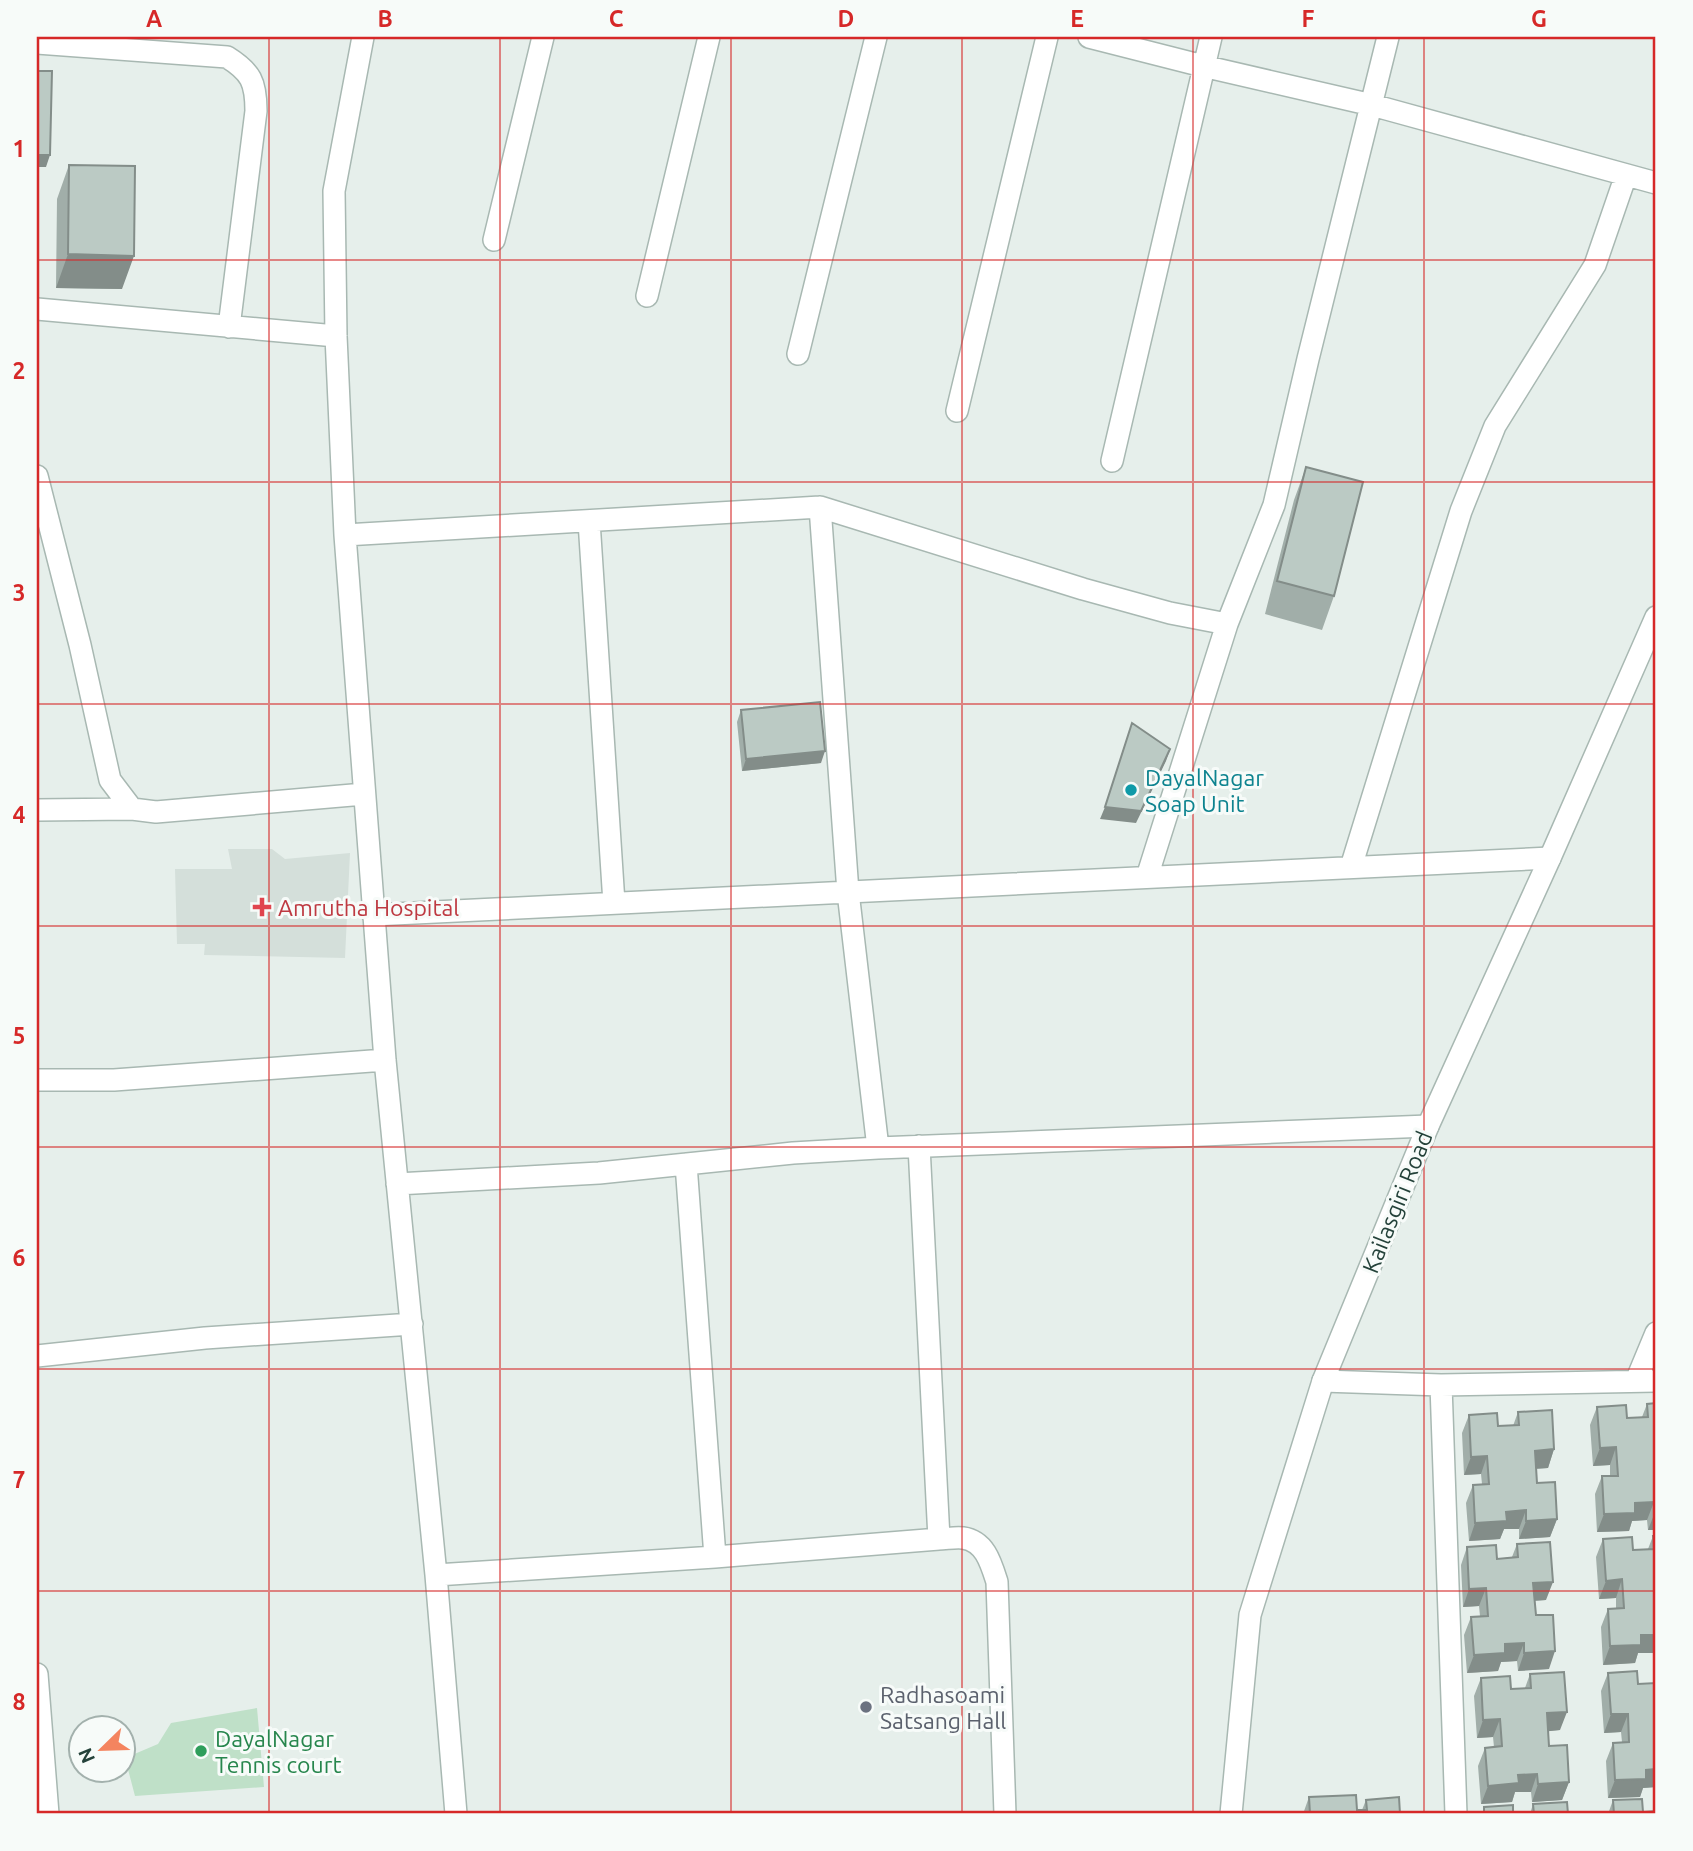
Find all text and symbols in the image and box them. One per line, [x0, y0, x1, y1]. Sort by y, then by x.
text: A [146, 6, 162, 31]
text: B [377, 6, 393, 31]
text: C [609, 6, 624, 31]
text: D [838, 6, 854, 31]
text: E [1070, 6, 1084, 31]
text: F [1302, 6, 1315, 31]
text: G [1531, 6, 1547, 31]
text: 1 [13, 136, 25, 161]
text: 2 [13, 358, 25, 383]
text: 3 [13, 580, 25, 605]
place label: DayalNagar Soap Unit [1145, 765, 1264, 816]
marker: DayalNagar Soap Unit [1123, 782, 1139, 798]
text: 4 [13, 802, 26, 827]
place label: Amrutha Hospital [278, 895, 459, 920]
marker: Amrutha Hospital [252, 897, 272, 917]
text: 5 [13, 1023, 25, 1048]
street label: Kailasgiri Road [1357, 1127, 1437, 1277]
text: 6 [13, 1245, 26, 1270]
text: 7 [13, 1467, 25, 1492]
place label: Radhasoami Satsang Hall [880, 1682, 1006, 1733]
text: 8 [13, 1689, 25, 1714]
marker: Radhasoami Satsang Hall [858, 1699, 874, 1715]
north arrow [66, 1714, 136, 1784]
place label: DayalNagar Tennis court [215, 1726, 341, 1777]
marker: DayalNagar Tennis court [193, 1743, 209, 1759]
text: N [73, 1745, 99, 1766]

